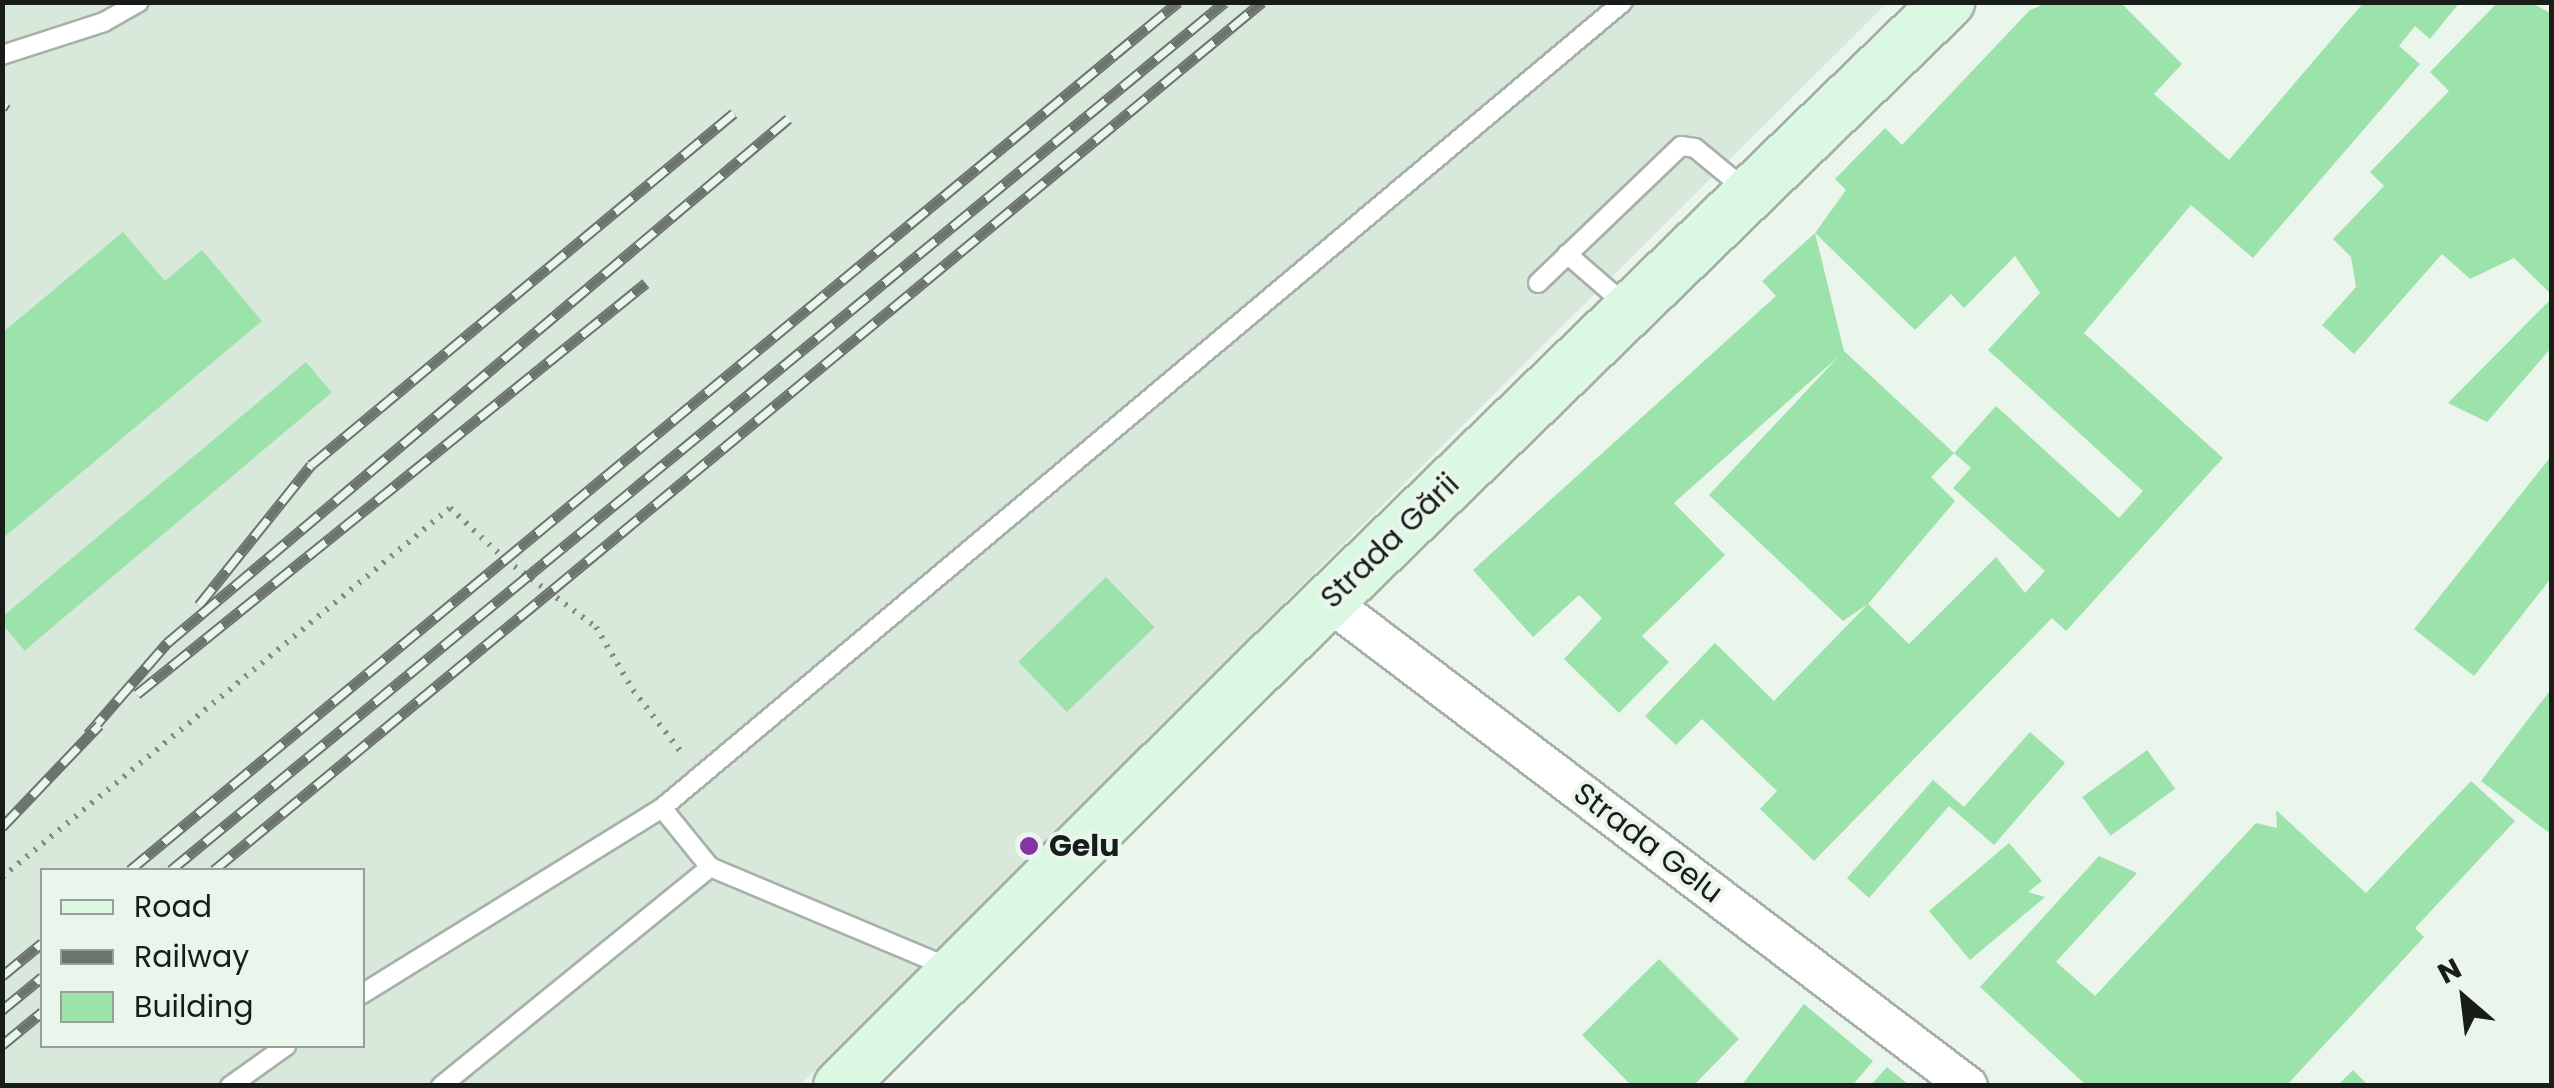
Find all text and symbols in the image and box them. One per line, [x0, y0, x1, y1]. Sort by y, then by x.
street label: Strada Gării [1313, 466, 1467, 616]
street label: Strada Gelu [1566, 775, 1730, 911]
place label: Gelu [1049, 828, 1119, 864]
marker: Gelu [1018, 835, 1040, 857]
legend [40, 868, 365, 1048]
text: Road [134, 885, 212, 928]
text: Railway [134, 935, 249, 978]
north arrow [2414, 948, 2514, 1048]
text: N [2431, 949, 2468, 993]
text: Building [134, 985, 254, 1028]

